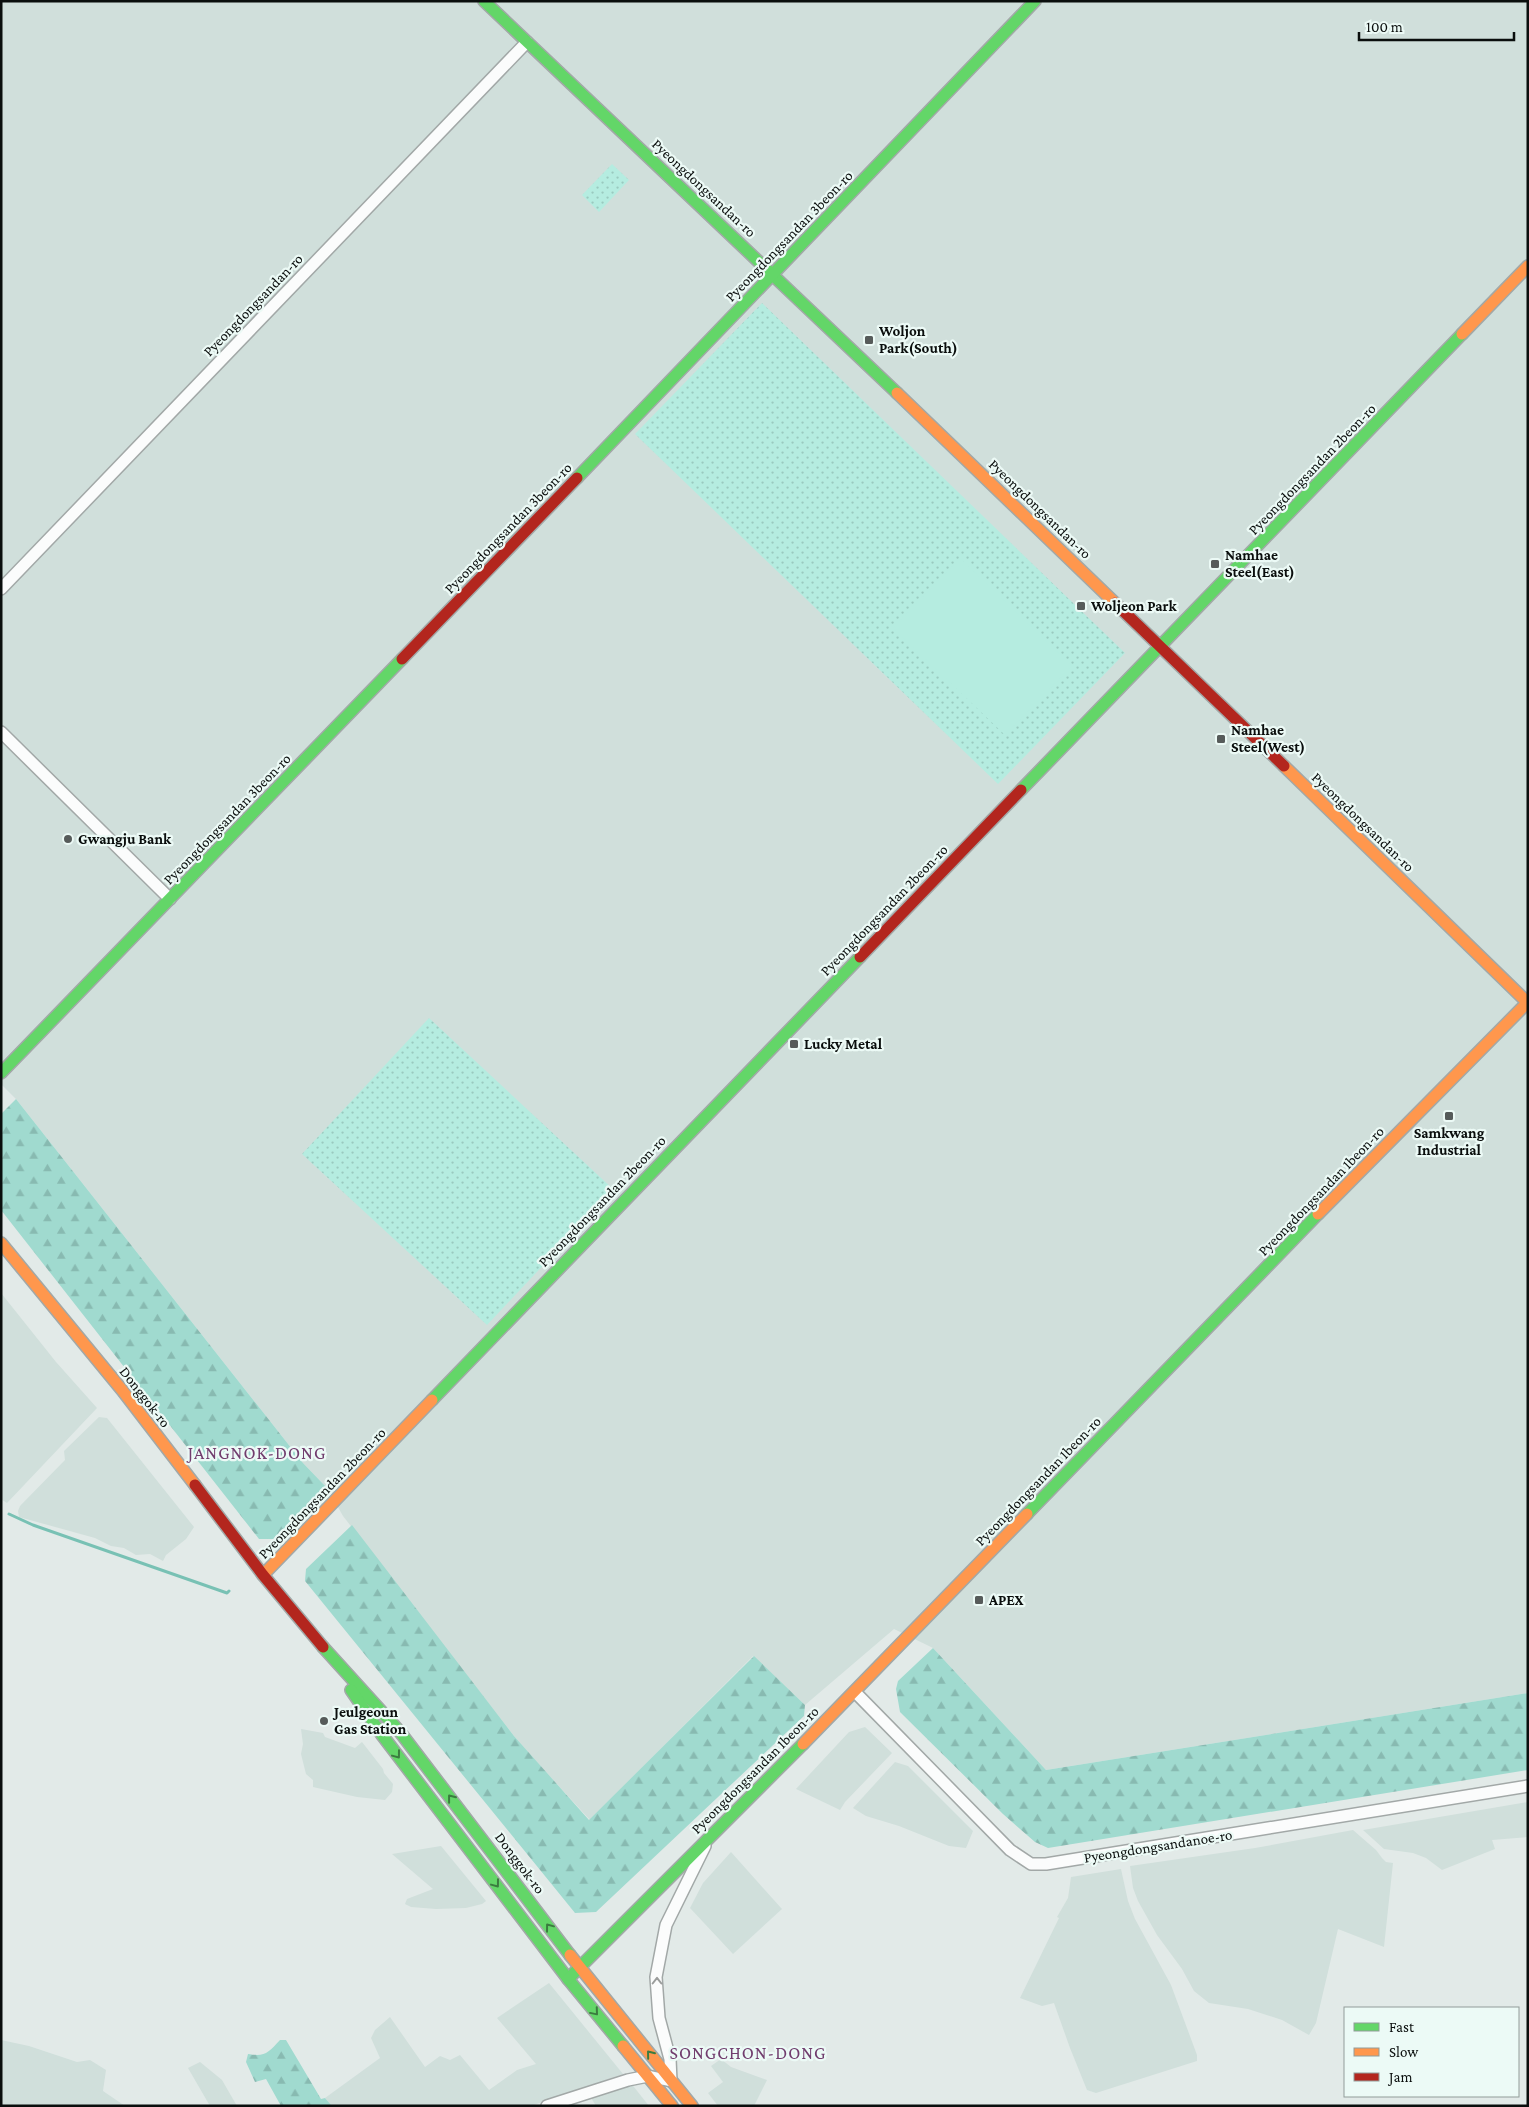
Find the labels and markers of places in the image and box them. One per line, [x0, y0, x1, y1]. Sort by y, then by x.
place label: Woljon Park(South) [878, 323, 958, 357]
marker: Woljon Park(South) [863, 334, 875, 346]
place label: Namhae Steel(East) [1225, 547, 1295, 581]
marker: Namhae Steel(East) [1209, 558, 1221, 570]
place label: Woljeon Park [1090, 598, 1177, 615]
marker: Woljeon Park [1075, 600, 1087, 612]
place label: Namhae Steel(West) [1231, 722, 1305, 756]
marker: Namhae Steel(West) [1215, 733, 1227, 745]
place label: Gwangju Bank [78, 831, 172, 848]
marker: Gwangju Bank [62, 833, 74, 845]
place label: Lucky Metal [804, 1036, 883, 1052]
marker: Lucky Metal [788, 1038, 800, 1050]
marker: Samkwang Industrial [1443, 1110, 1455, 1122]
place label: Samkwang Industrial [1414, 1125, 1485, 1158]
place label: APEX [988, 1592, 1024, 1608]
marker: APEX [973, 1594, 985, 1606]
place label: Jeulgeoun Gas Station [332, 1704, 407, 1737]
marker: Jeulgeoun Gas Station [318, 1715, 330, 1727]

